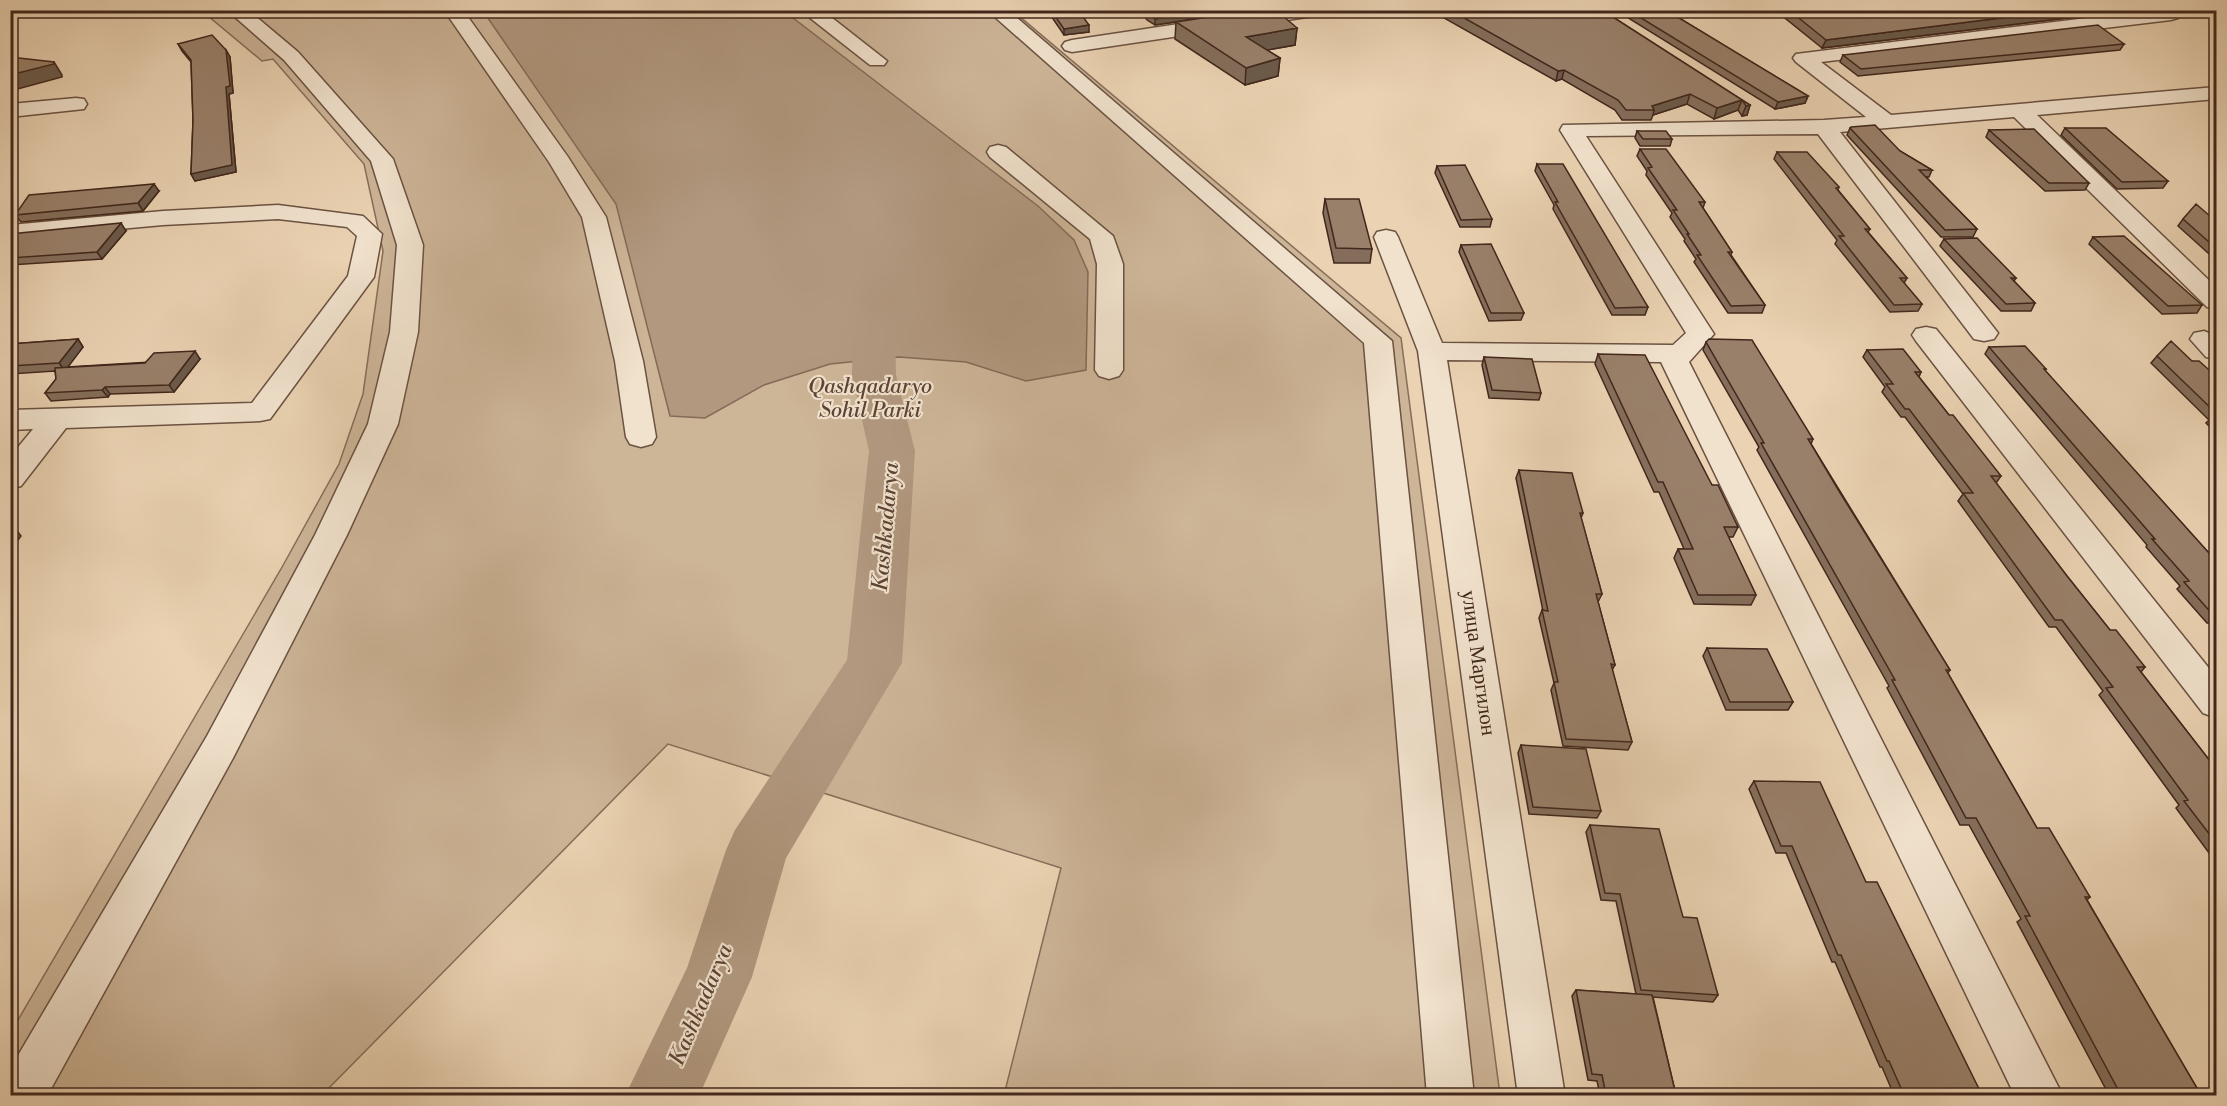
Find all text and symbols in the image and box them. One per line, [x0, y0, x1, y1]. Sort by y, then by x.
park label: Qashqadaryo Sohil Parki [808, 374, 932, 424]
water label: Kashkadarya [867, 461, 905, 593]
street label: улица Маргилон [1455, 589, 1501, 737]
water label: Kashkadarya [663, 939, 739, 1070]

